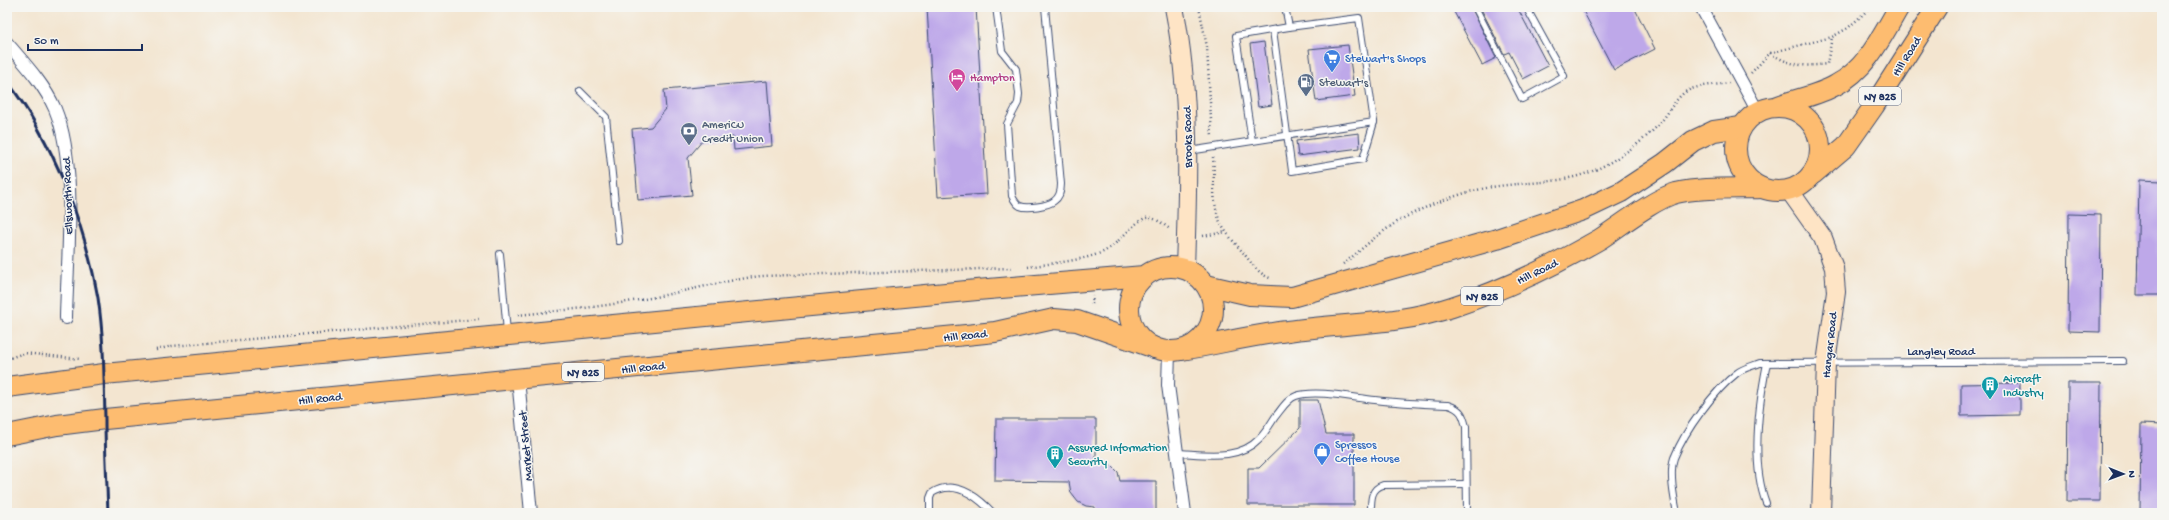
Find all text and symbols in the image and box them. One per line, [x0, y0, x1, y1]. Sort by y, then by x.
scale bar [28, 26, 142, 52]
street label: Hill Road [1890, 34, 1926, 79]
text: 50 m [34, 35, 59, 49]
supermarket icon: Stewart's Shops [1322, 48, 1342, 73]
place label: Stewart's Shops [1345, 53, 1426, 67]
hotel icon: Hampton [947, 67, 967, 92]
place label: Hampton [970, 72, 1015, 86]
fuel station icon: Stewart's [1296, 72, 1316, 97]
place label: Stewart's [1319, 77, 1369, 91]
road number: NY 825 [1859, 87, 1901, 105]
street label: Brooks Road [1181, 105, 1197, 169]
place label: AmeriCU Credit Union [702, 119, 764, 147]
bank icon: AmeriCU Credit Union [679, 121, 699, 146]
street label: Ellsworth Road [61, 156, 77, 235]
street label: Hill Road [1515, 256, 1561, 289]
road number: NY 825 [1461, 287, 1503, 305]
street label: Hangar Road [1821, 311, 1842, 379]
street label: Hill Road [943, 328, 989, 346]
street label: Langley Road [1907, 346, 1976, 360]
street label: Hill Road [621, 360, 667, 378]
road number: NY 825 [562, 363, 604, 381]
place label: Aircraft Industry [2003, 373, 2044, 401]
building icon: Aircraft Industry [1980, 375, 2000, 400]
street label: Hill Road [298, 391, 344, 409]
street label: Market Street [517, 409, 537, 482]
place label: Spressos Coffee House [1335, 439, 1400, 467]
shop icon: Spressos Coffee House [1312, 441, 1332, 466]
place label: Assured Information Security [1068, 442, 1168, 470]
building icon: Assured Information Security [1045, 444, 1065, 469]
north arrow [2103, 454, 2143, 494]
text: N [2125, 470, 2137, 478]

